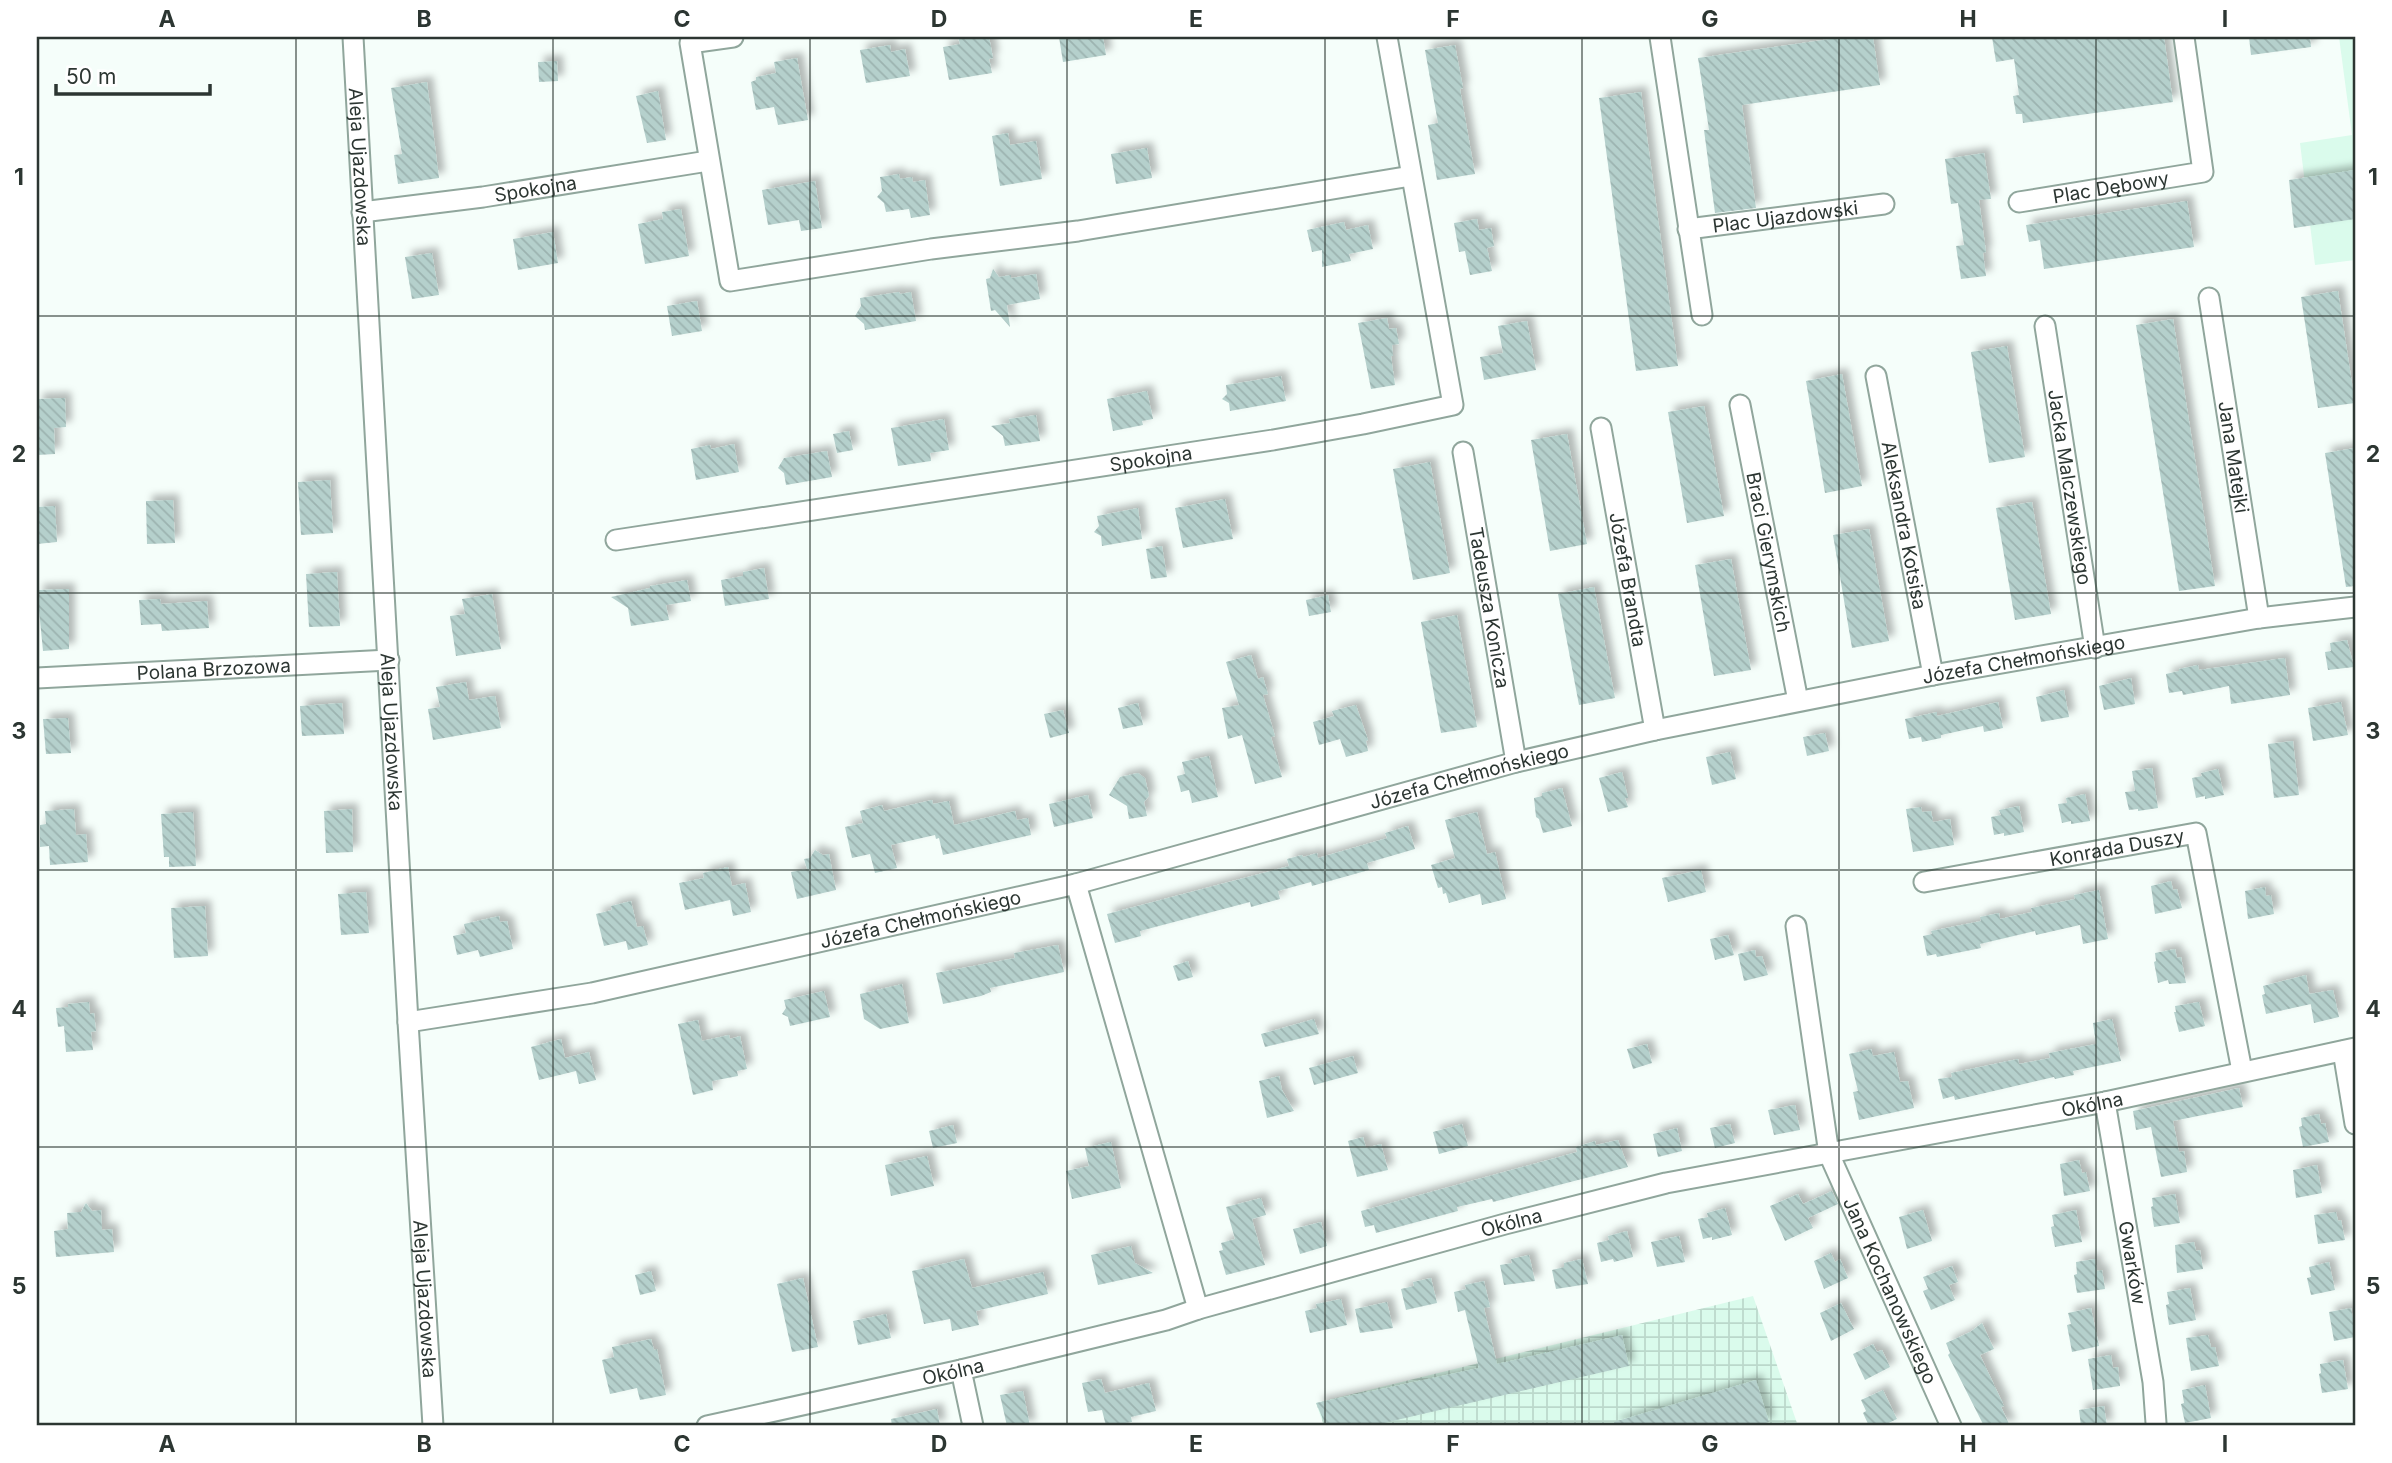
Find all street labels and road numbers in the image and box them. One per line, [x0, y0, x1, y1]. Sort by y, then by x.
street label: Aleja Ujazdowska [344, 87, 376, 247]
street label: Plac Dębowy [2051, 166, 2171, 208]
street label: Spokojna [493, 171, 578, 207]
street label: Plac Ujazdowski [1711, 196, 1859, 237]
street label: Jacka Malczewskiego [2043, 388, 2097, 586]
street label: Jana Matejki [2214, 399, 2254, 515]
street label: Aleksandra Kotsisa [1877, 439, 1932, 611]
street label: Spokojna [1108, 441, 1194, 476]
street label: Braci Gierymskich [1742, 470, 1796, 634]
street label: Józefa Brandta [1605, 510, 1651, 649]
street label: Tadeusza Konicza [1465, 525, 1515, 690]
street label: Józefa Chełmońskiego [1920, 630, 2127, 688]
street label: Aleja Ujazdowska [376, 652, 408, 812]
street label: Polana Brzozowa [136, 654, 291, 684]
street label: Józefa Chełmońskiego [1367, 739, 1571, 814]
street label: Konrada Duszy [2048, 824, 2186, 871]
street label: Józefa Chełmońskiego [818, 885, 1023, 953]
street label: Okólna [2059, 1087, 2125, 1121]
street label: Jana Kochanowskiego [1838, 1194, 1942, 1387]
street label: Okólna [1478, 1204, 1544, 1242]
street label: Aleja Ujazdowska [409, 1219, 442, 1379]
street label: Gwarków [2114, 1219, 2151, 1306]
street label: Okólna [920, 1353, 986, 1390]

